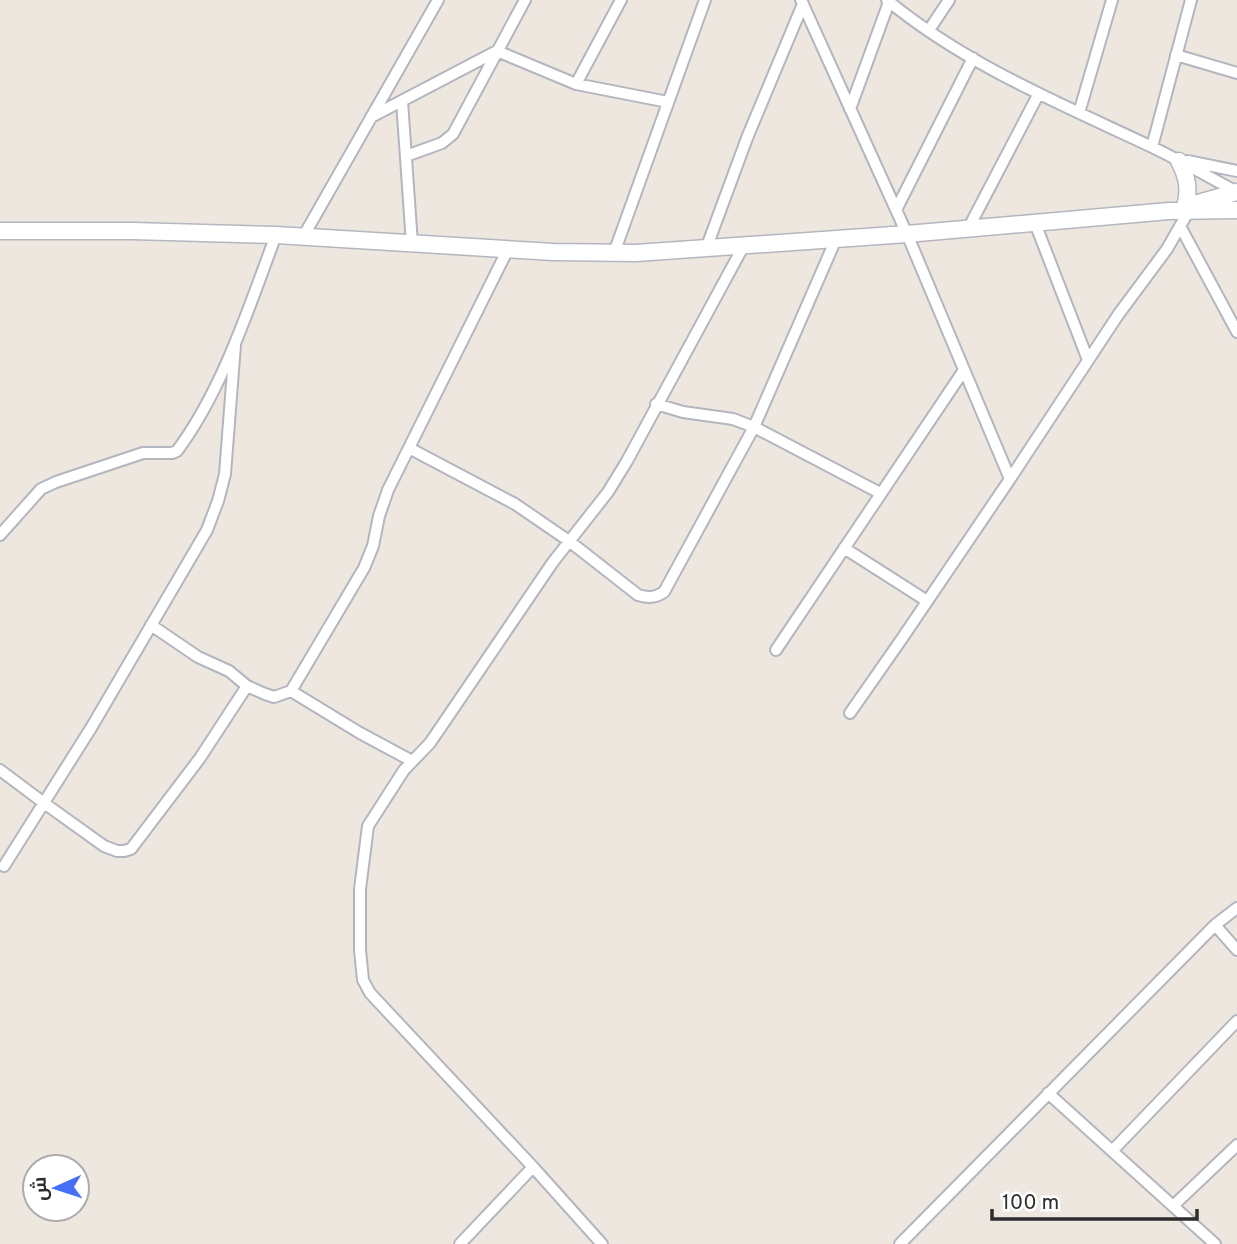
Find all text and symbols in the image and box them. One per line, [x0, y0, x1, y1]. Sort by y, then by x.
north arrow [21, 1153, 91, 1223]
text: ش [28, 1176, 54, 1202]
scale bar [992, 1178, 1197, 1222]
text: 100 m [1002, 1190, 1059, 1217]

